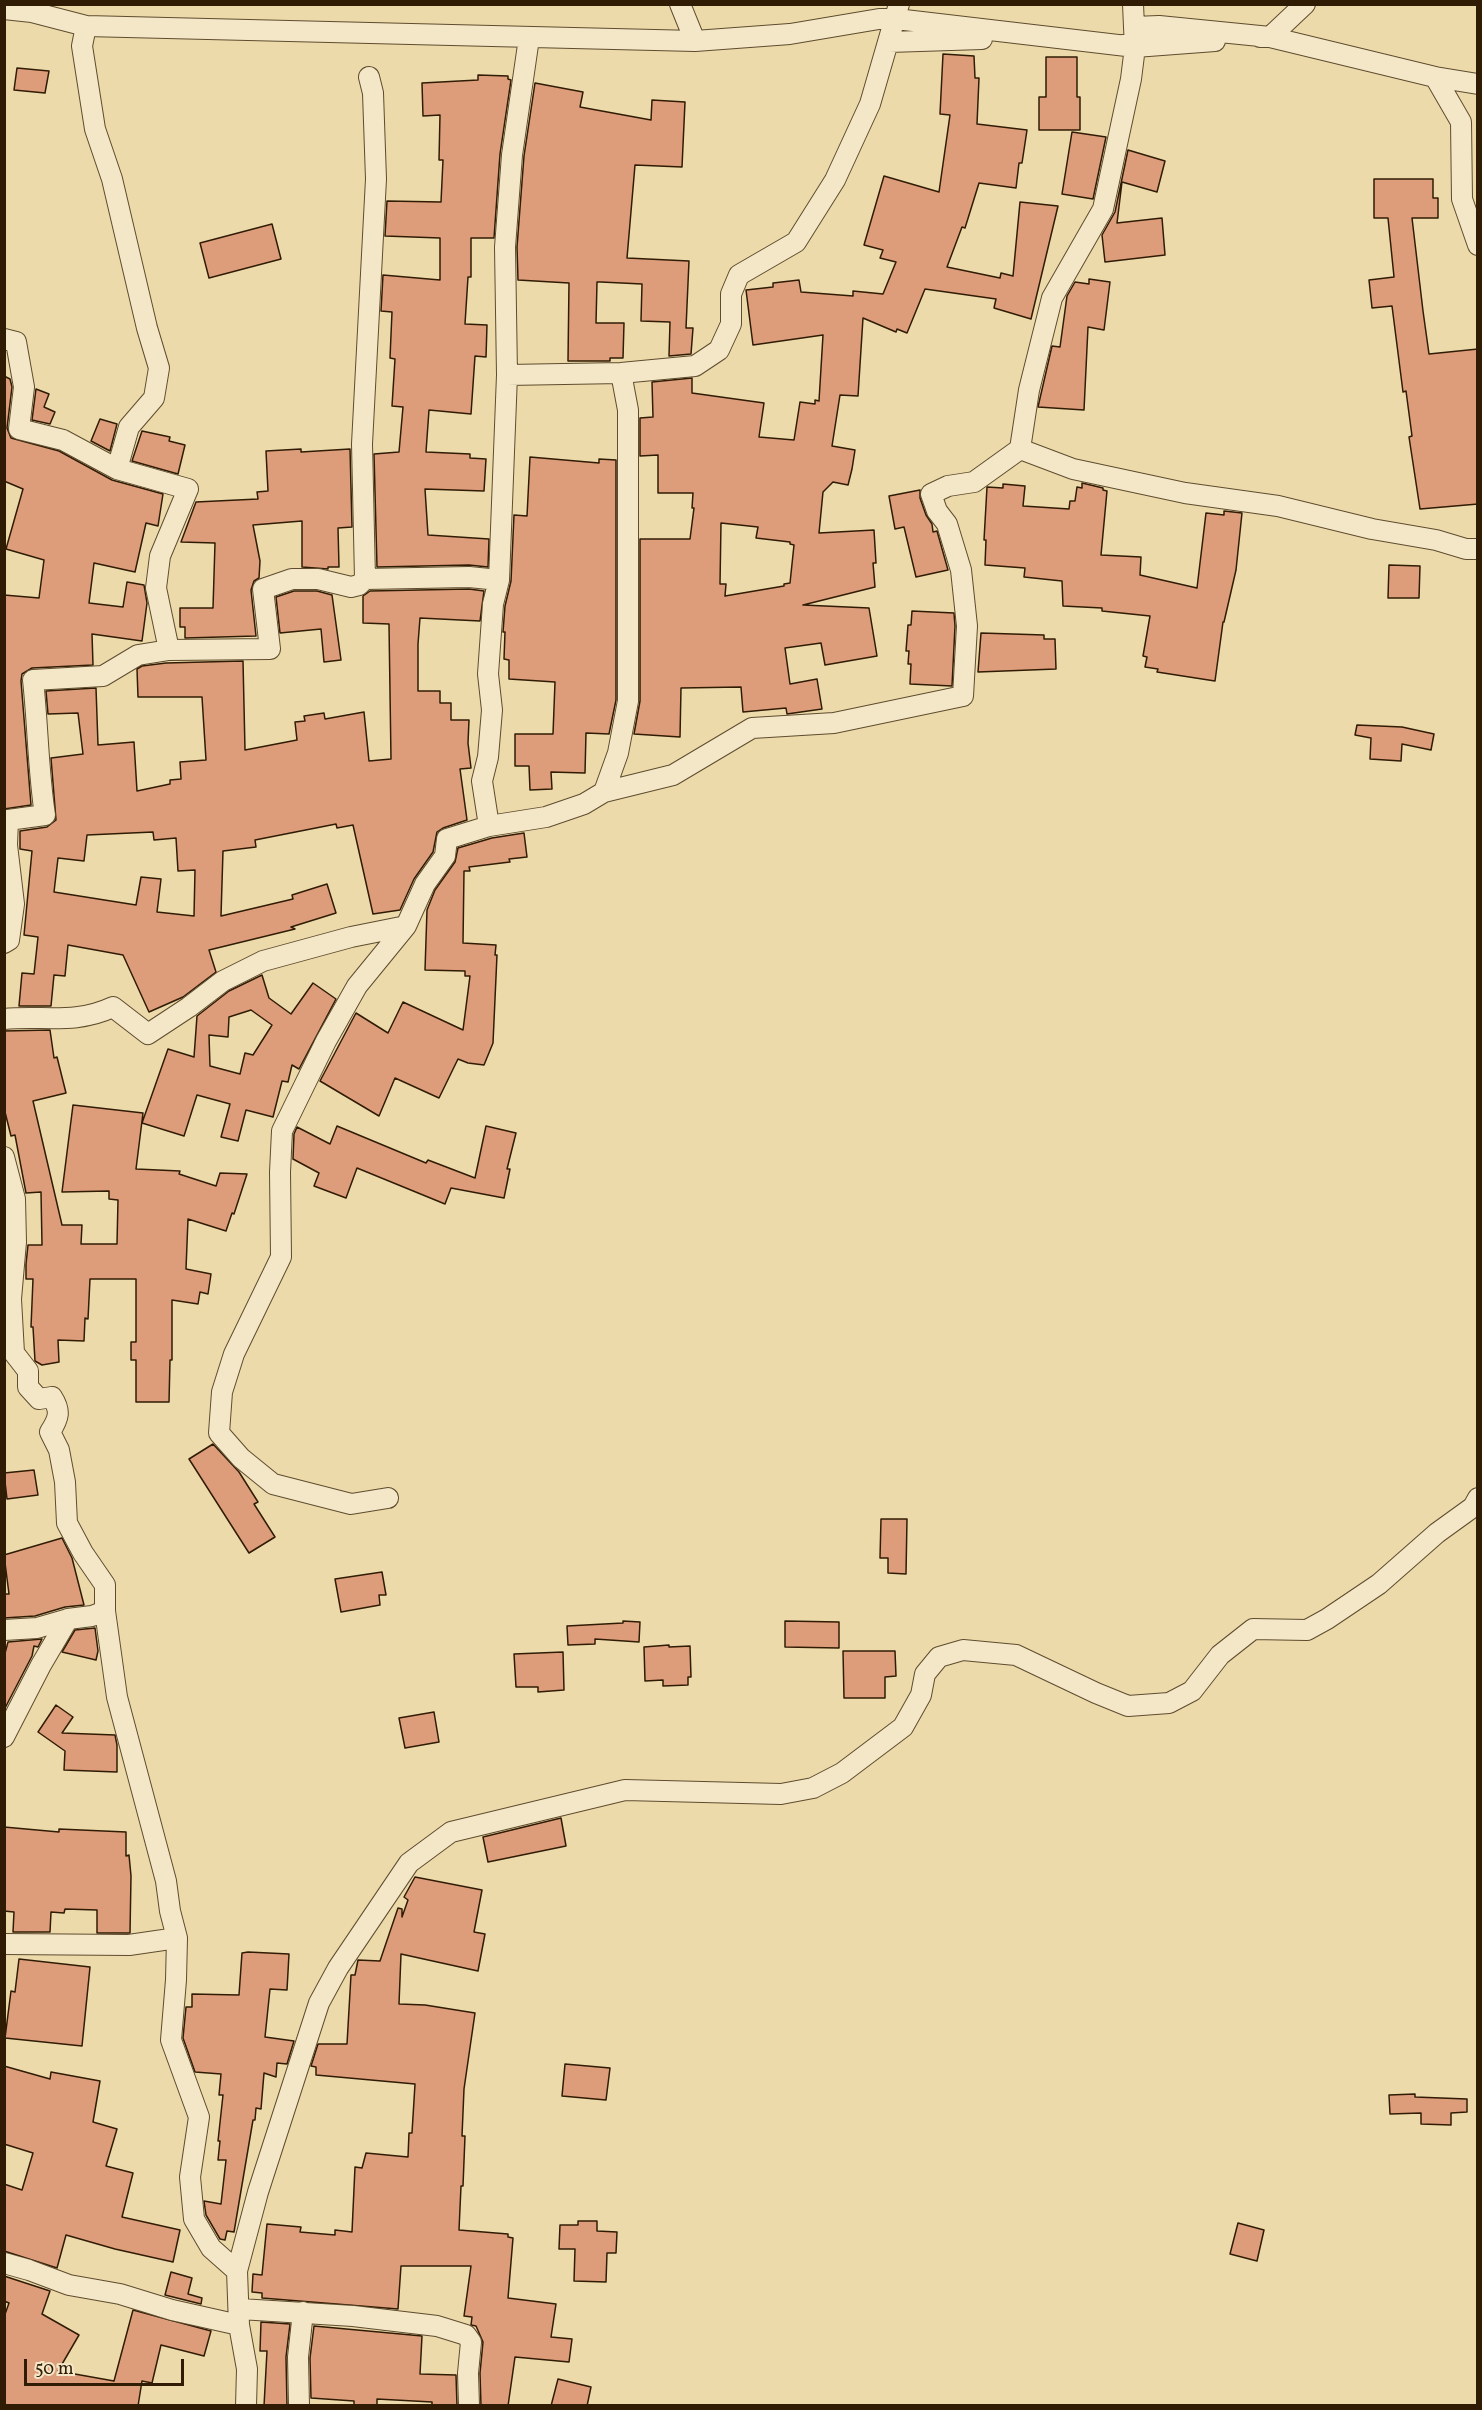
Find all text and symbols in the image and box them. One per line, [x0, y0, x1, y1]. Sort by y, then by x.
scale bar [27, 2347, 188, 2385]
text: 50 m [35, 2357, 74, 2382]

